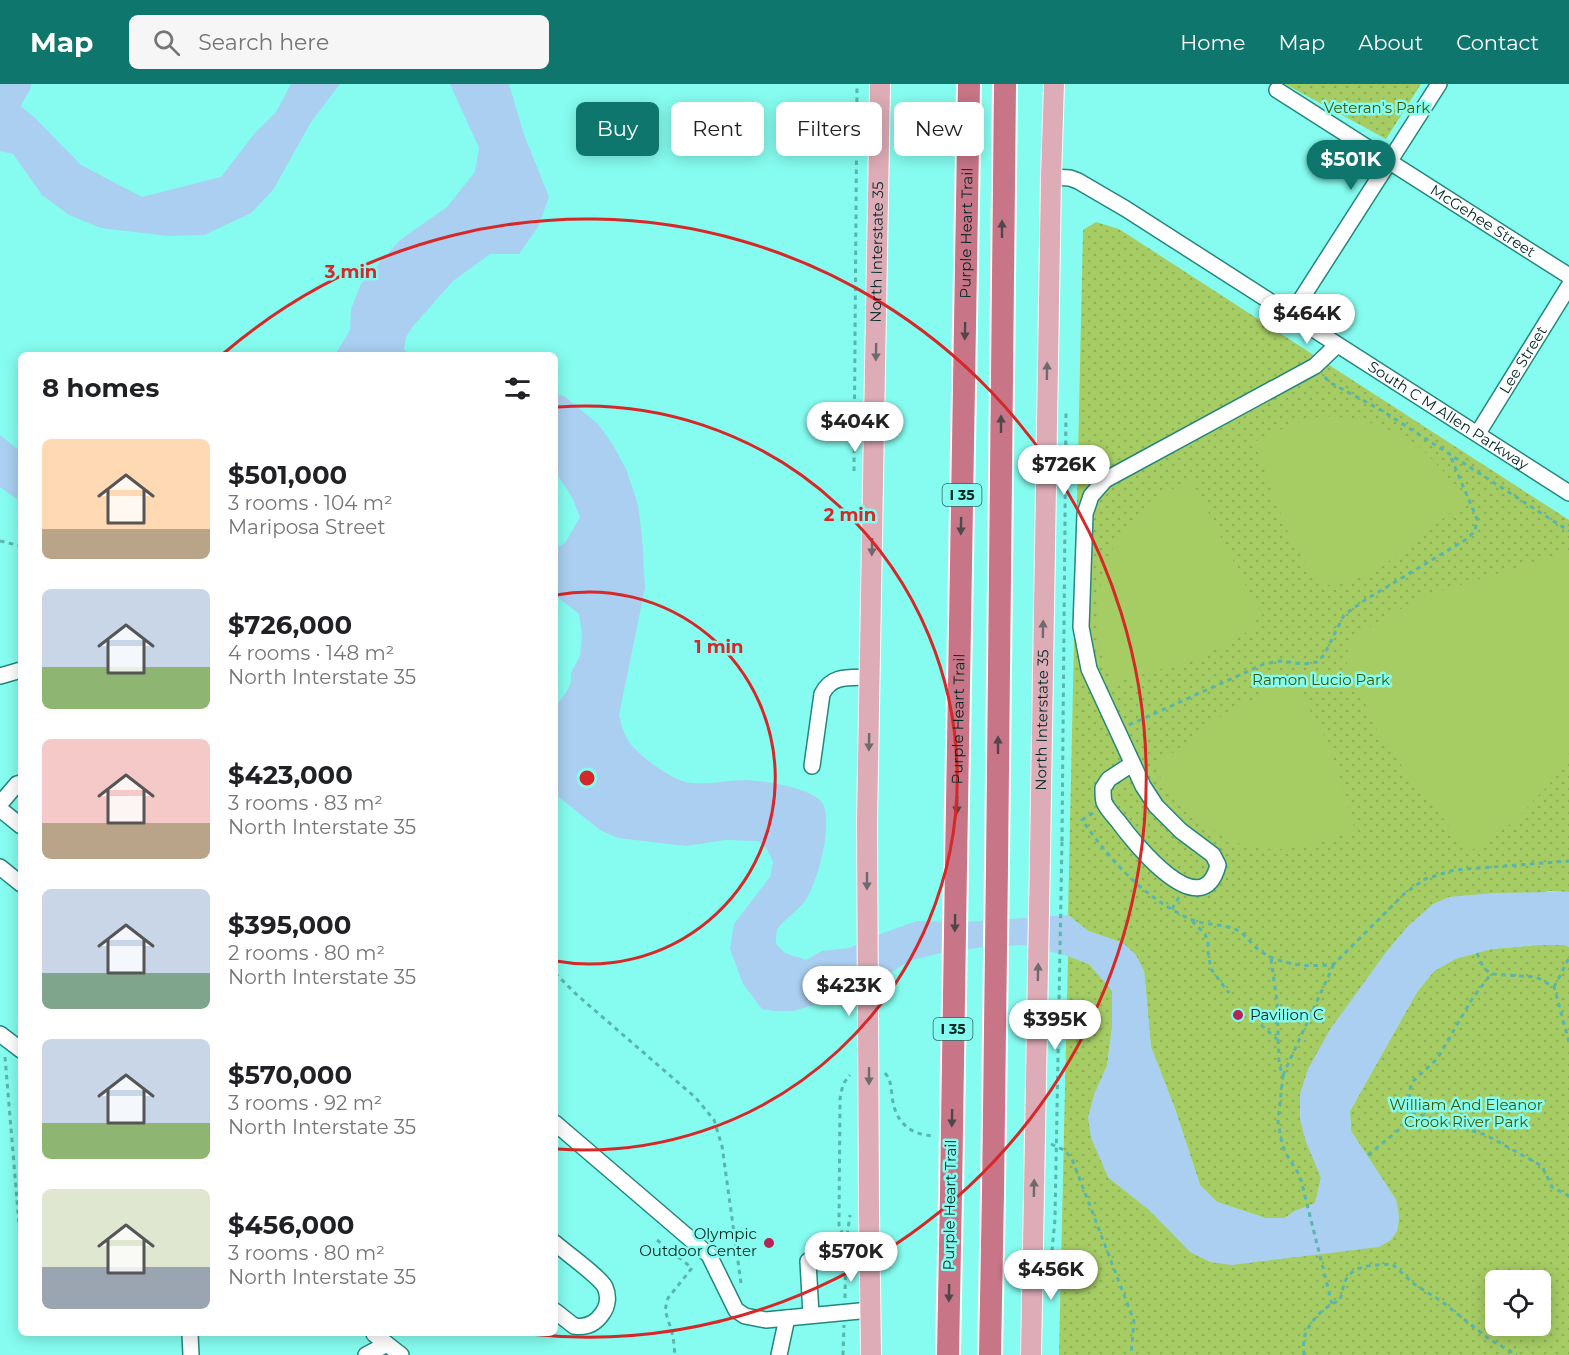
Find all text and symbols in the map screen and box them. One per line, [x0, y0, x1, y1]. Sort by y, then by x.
search box [129, 15, 549, 69]
text: Map [30, 25, 93, 59]
icon: search [150, 26, 183, 59]
text: Search here [198, 29, 329, 56]
text: Home [1180, 30, 1245, 55]
text: Map [1278, 30, 1325, 55]
text: About [1358, 30, 1423, 55]
text: Contact [1456, 30, 1539, 55]
park label: Veteran's Park [1324, 98, 1430, 117]
chip: Buy [576, 102, 659, 156]
chip: Rent [671, 102, 764, 156]
chip: Filters [776, 102, 882, 156]
chip: New [894, 102, 984, 156]
pin: $501K [1309, 140, 1393, 191]
text: $501K [1321, 147, 1381, 171]
street label: Purple Heart Trail [955, 167, 977, 299]
street label: McGehee Street [1427, 180, 1539, 261]
street label: North Interstate 35 [866, 181, 887, 323]
one-way arrow [997, 219, 1007, 238]
text: 3 min [324, 261, 377, 283]
pin: $464K [1265, 294, 1349, 345]
text: $464K [1273, 301, 1341, 325]
one-way arrow [960, 322, 970, 341]
street label: Lee Street [1495, 322, 1551, 397]
one-way arrow [871, 343, 881, 362]
street label: South C M Allen Parkway [1365, 357, 1533, 474]
one-way arrow [1043, 361, 1052, 380]
text: 8 homes [42, 372, 159, 404]
icon: filters [501, 372, 534, 405]
pin: $404K [813, 402, 897, 453]
text: $404K [821, 409, 889, 433]
one-way arrow [996, 414, 1006, 433]
pin: $726K [1022, 445, 1106, 496]
text: $726K [1032, 452, 1096, 476]
text: $501,000 [228, 459, 347, 491]
icon: home [90, 463, 162, 535]
road number: I 35 [942, 484, 982, 506]
text: 3 rooms · 104 m² [228, 491, 393, 515]
text: 2 min [824, 504, 876, 526]
text: Mariposa Street [228, 515, 386, 539]
one-way arrow [957, 517, 966, 536]
one-way arrow [868, 538, 877, 557]
text: $726,000 [228, 609, 352, 641]
icon: home [90, 613, 162, 685]
one-way arrow [1038, 619, 1048, 638]
text: 1 min [695, 636, 743, 658]
text: 4 rooms · 148 m² [228, 641, 394, 665]
street label: North Interstate 35 [1031, 649, 1052, 791]
street label: Purple Heart Trail [947, 653, 969, 785]
text: North Interstate 35 [228, 665, 416, 689]
park label: Ramon Lucio Park [1252, 670, 1390, 689]
one-way arrow [864, 733, 874, 752]
one-way arrow [993, 735, 1003, 754]
text: $423,000 [228, 759, 353, 791]
icon: home [90, 763, 162, 835]
centre of rings [577, 768, 597, 788]
text: 3 rooms · 83 m² [228, 791, 383, 815]
one-way arrow [952, 796, 962, 815]
text: North Interstate 35 [228, 815, 416, 839]
one-way arrow [863, 871, 872, 890]
text: $395,000 [228, 909, 351, 941]
icon: home [90, 913, 162, 985]
one-way arrow [950, 914, 960, 933]
text: 2 rooms · 80 m² [228, 941, 385, 965]
one-way arrow [1033, 962, 1042, 981]
text: North Interstate 35 [228, 965, 416, 989]
pin: $423K [807, 966, 891, 1017]
text: $423K [816, 973, 882, 997]
pin: $395K [1013, 1000, 1097, 1051]
place label: Pavilion C [1250, 1005, 1324, 1024]
text: $395K [1023, 1007, 1087, 1031]
marker: Pavilion C [1231, 1008, 1245, 1022]
road number: I 35 [934, 1018, 972, 1040]
text: $570,000 [228, 1059, 352, 1091]
icon: home [90, 1063, 162, 1135]
one-way arrow [864, 1066, 873, 1085]
text: 3 rooms · 92 m² [228, 1091, 382, 1115]
park label: William And Eleanor Crook River Park [1389, 1095, 1543, 1131]
one-way arrow [947, 1109, 957, 1128]
text: North Interstate 35 [228, 1115, 416, 1139]
street label: Purple Heart Trail [939, 1139, 960, 1271]
one-way arrow [1029, 1178, 1039, 1197]
text: $456,000 [228, 1209, 355, 1241]
icon: home [90, 1213, 162, 1285]
place label: Olympic Outdoor Center [639, 1224, 757, 1260]
pin: $570K [809, 1232, 893, 1283]
marker: Olympic Outdoor Center [762, 1236, 776, 1250]
text: $570K [819, 1239, 883, 1263]
text: 3 rooms · 80 m² [228, 1241, 385, 1265]
pin: $456K [1009, 1250, 1093, 1301]
text: $456K [1018, 1257, 1084, 1281]
text: North Interstate 35 [228, 1265, 416, 1289]
map controls [1485, 1270, 1551, 1336]
button: locate [1485, 1270, 1551, 1336]
one-way arrow [944, 1284, 954, 1303]

